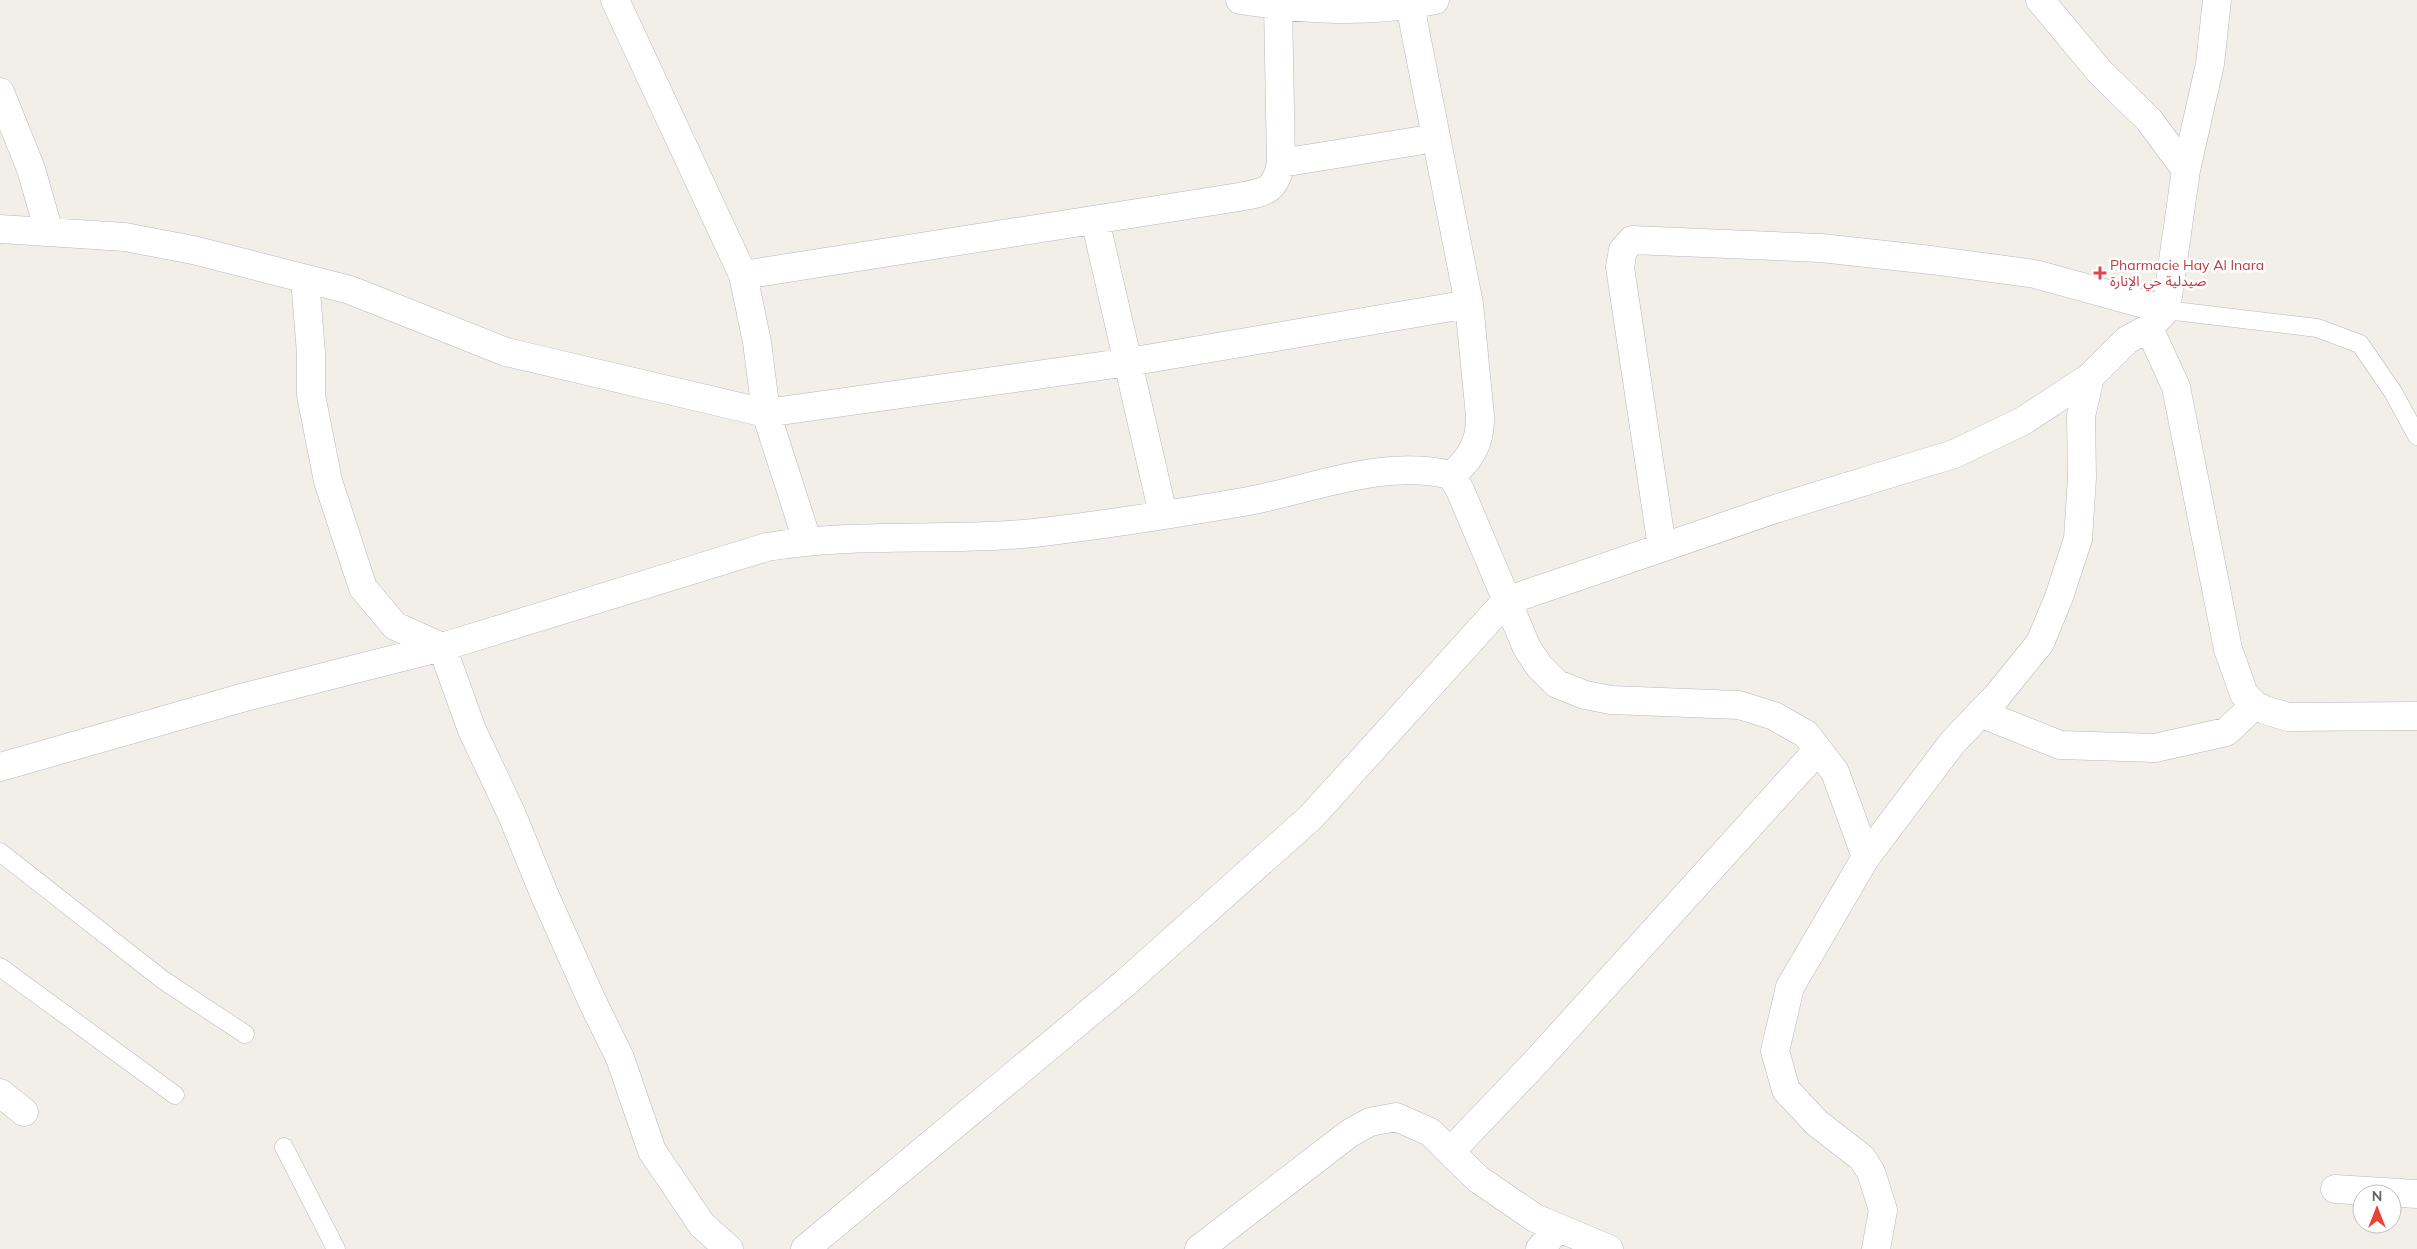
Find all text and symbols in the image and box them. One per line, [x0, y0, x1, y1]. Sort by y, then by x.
place label: Pharmacie Hay Al Inara صيدلية حي الإنارة [2110, 256, 2264, 292]
marker: Pharmacie Hay Al Inara صيدلية حي الإنارة [2094, 267, 2106, 279]
north arrow [2352, 1184, 2402, 1234]
text: N [2372, 1187, 2382, 1205]

